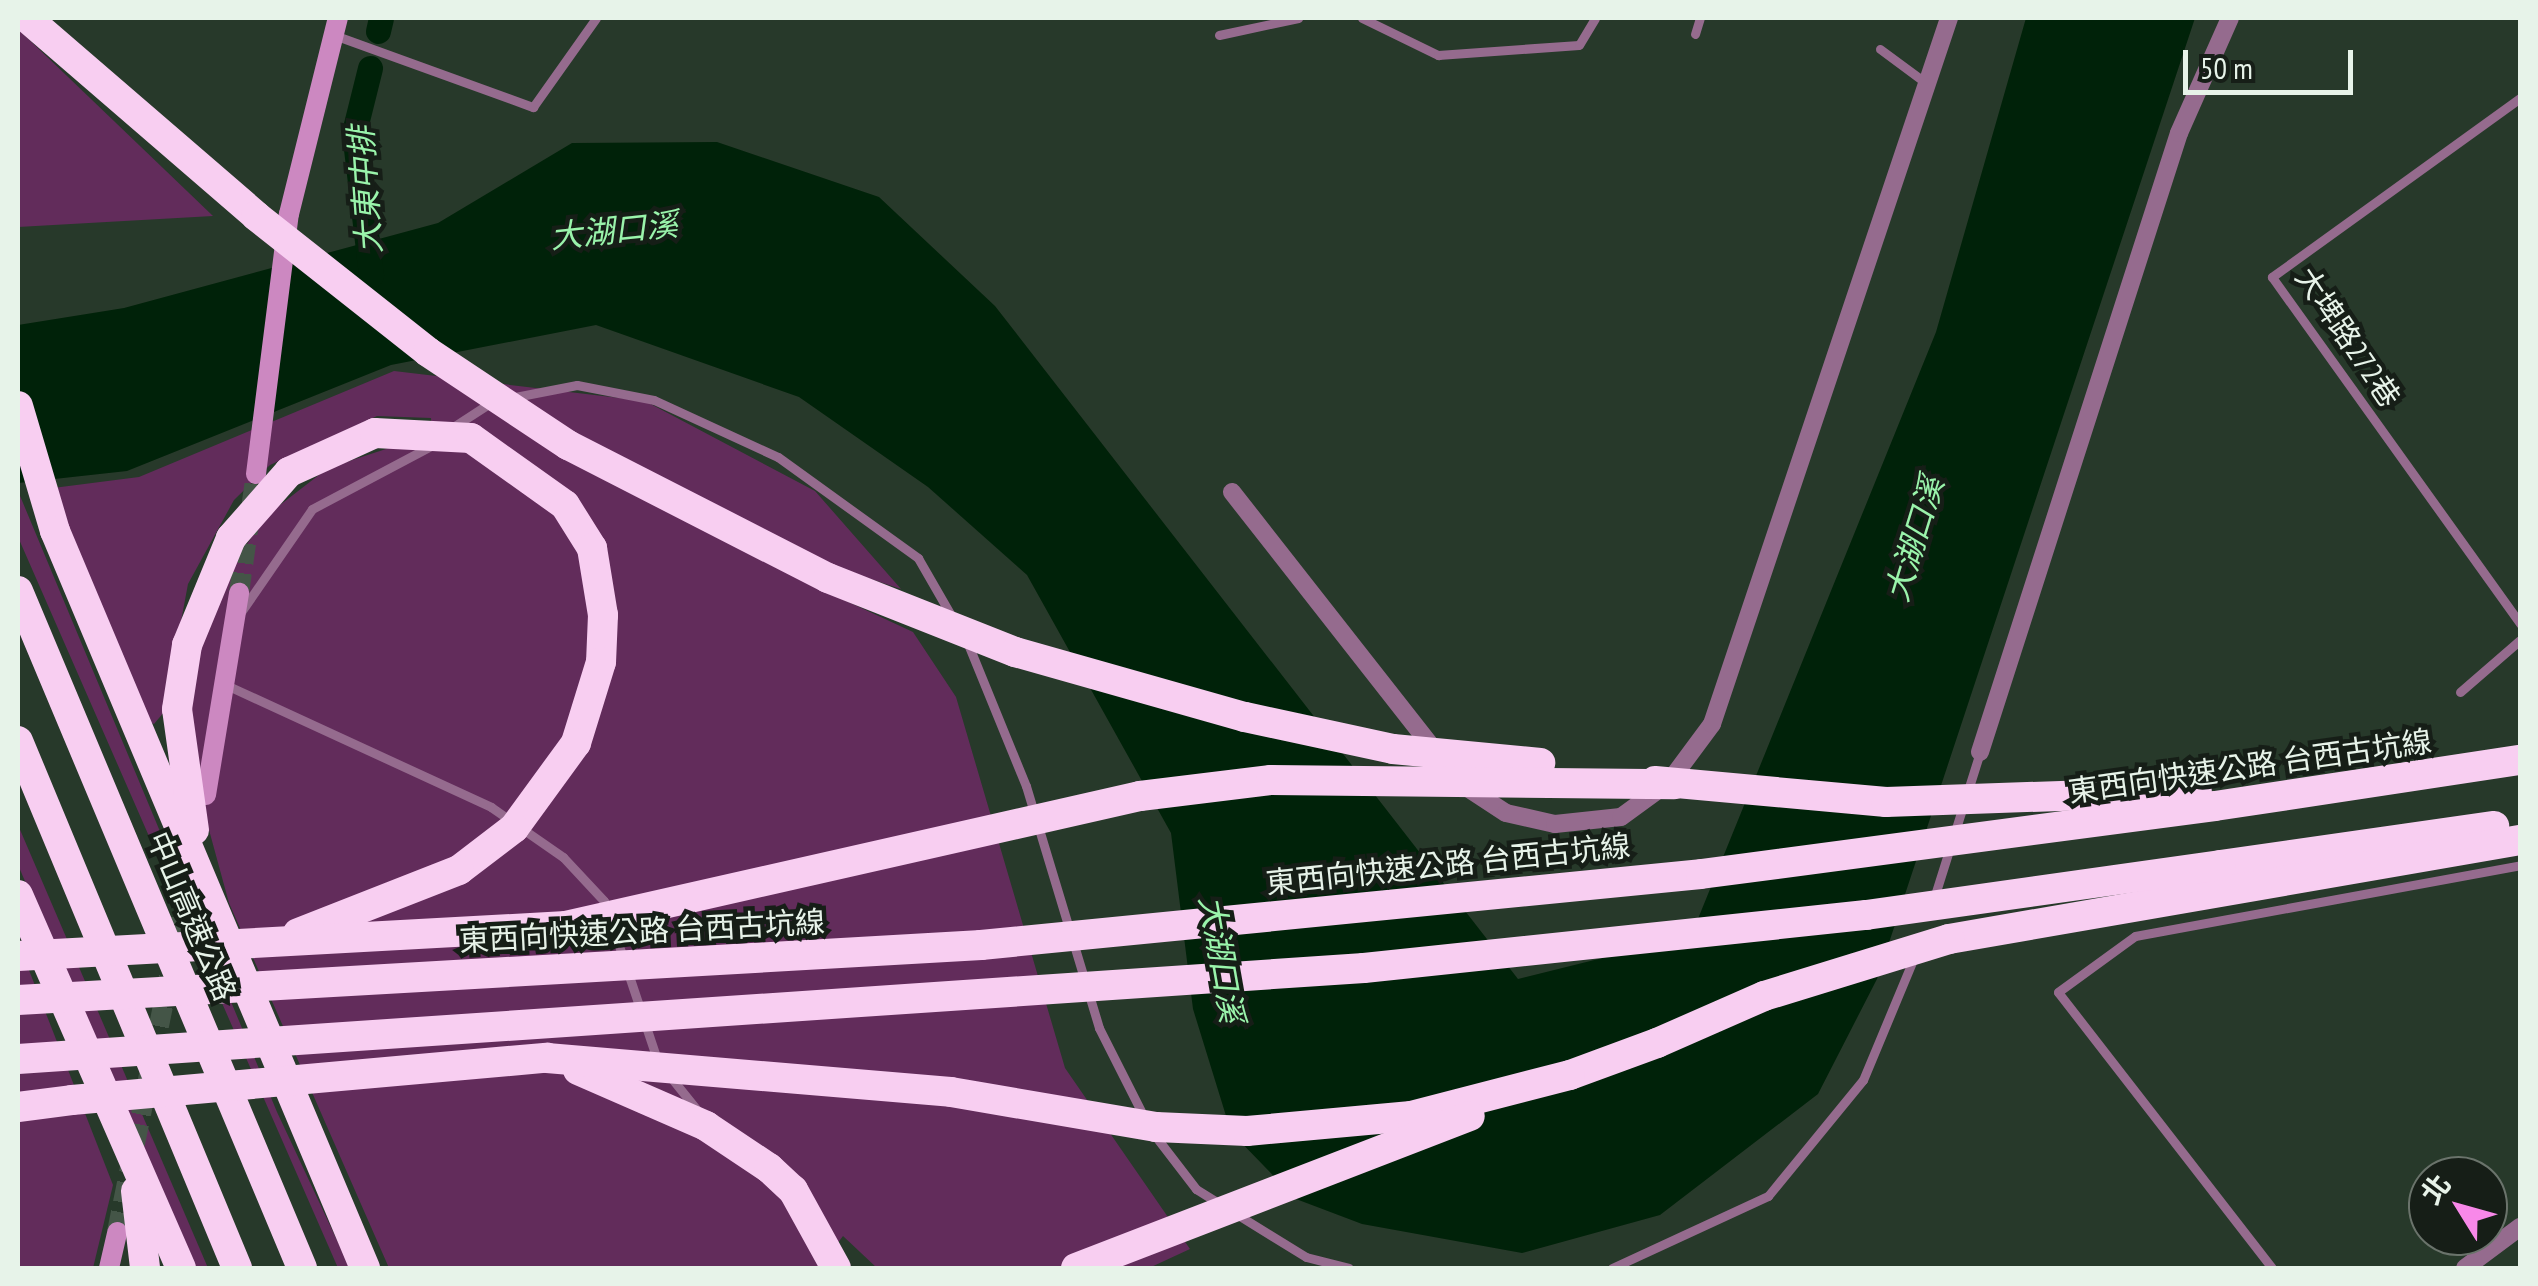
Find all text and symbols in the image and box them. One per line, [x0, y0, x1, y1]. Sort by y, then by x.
scale bar [2188, 30, 2358, 92]
text: 50 m [2200, 48, 2253, 87]
water label: 大東中排 [341, 125, 389, 255]
water label: 大湖口溪 [548, 204, 680, 256]
street label: 大埤路272巷 [2288, 260, 2408, 414]
water label: 大湖口溪 [1877, 472, 1951, 606]
street label: 東西向快速公路 台西古坑線 [2066, 723, 2434, 809]
street label: 中山高速公路 [140, 826, 244, 1006]
street label: 東西向快速公路 台西古坑線 [1264, 827, 1632, 901]
water label: 大湖口溪 [1192, 893, 1252, 1025]
street label: 東西向快速公路 台西古坑線 [458, 903, 826, 959]
north arrow [2408, 1156, 2508, 1256]
text: 北 [2412, 1167, 2458, 1211]

